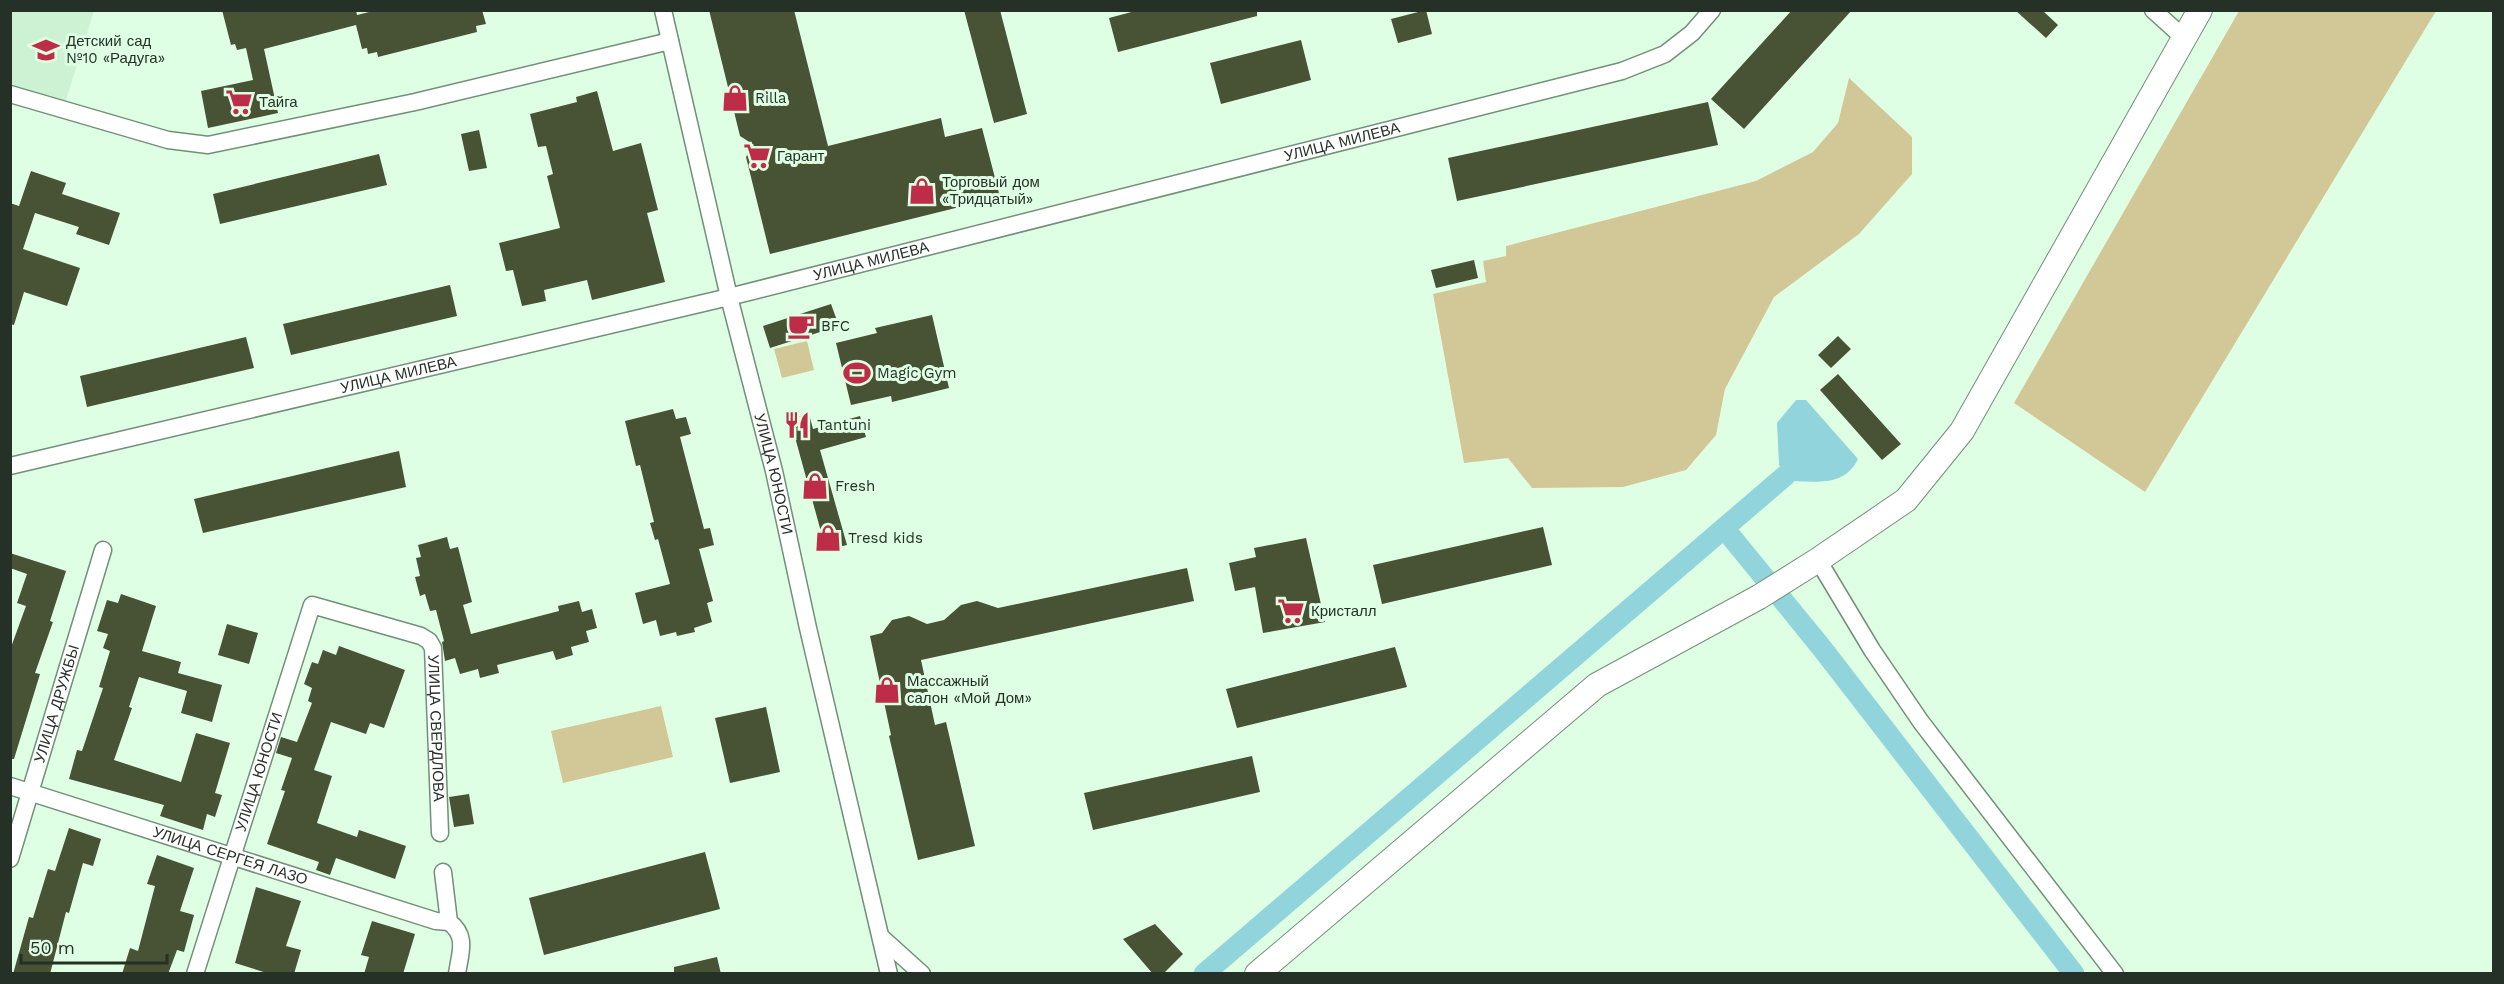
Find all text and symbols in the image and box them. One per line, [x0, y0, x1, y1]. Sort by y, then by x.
place label: Детский сад №10 «Радуга» [66, 32, 165, 67]
school or university icon: Детский сад №10 «Радуга» [31, 35, 61, 65]
shop icon: Rilla [720, 83, 750, 113]
supermarket icon: Тайга [224, 87, 254, 117]
place label: Rilla [755, 89, 787, 107]
place label: Тайга [259, 93, 298, 111]
street label: УЛИЦА МИЛЕВА [1282, 119, 1402, 165]
supermarket icon: Гарант [742, 141, 772, 171]
place label: Гарант [777, 147, 825, 165]
place label: Торговый дом «Тридцатый» [942, 173, 1040, 208]
shop icon: Торговый дом «Тридцатый» [907, 176, 937, 206]
street label: УЛИЦА МИЛЕВА [811, 238, 931, 284]
cafe icon: BFC [786, 311, 816, 341]
place label: BFC [821, 317, 850, 335]
street label: УЛИЦА МИЛЕВА [339, 352, 458, 397]
sports icon: Magic Gym [842, 358, 872, 388]
place label: Magic Gym [877, 364, 957, 382]
restaurant icon: Tantuni [782, 410, 812, 440]
street label: УЛИЦА ЮНОСТИ [750, 411, 796, 536]
place label: Tantuni [817, 416, 871, 434]
shop icon: Fresh [800, 471, 830, 501]
place label: Fresh [835, 477, 875, 495]
shop icon: Tresd kids [813, 523, 843, 553]
place label: Tresd kids [848, 529, 923, 547]
supermarket icon: Кристалл [1276, 596, 1306, 626]
place label: Кристалл [1311, 602, 1377, 620]
street label: УЛИЦА ДРУЖБЫ [30, 643, 83, 765]
street label: УЛИЦА СВЕРДЛОВА [424, 654, 448, 802]
place label: Массажный салон «Мой Дом» [907, 672, 1032, 707]
shop icon: Массажный салон «Мой Дом» [872, 675, 902, 705]
street label: УЛИЦА ЮНОСТИ [232, 710, 286, 834]
street label: УЛИЦА СЕРГЕЯ ЛАЗО [151, 823, 310, 889]
scale bar [21, 927, 166, 965]
text: 50 m [30, 937, 75, 958]

